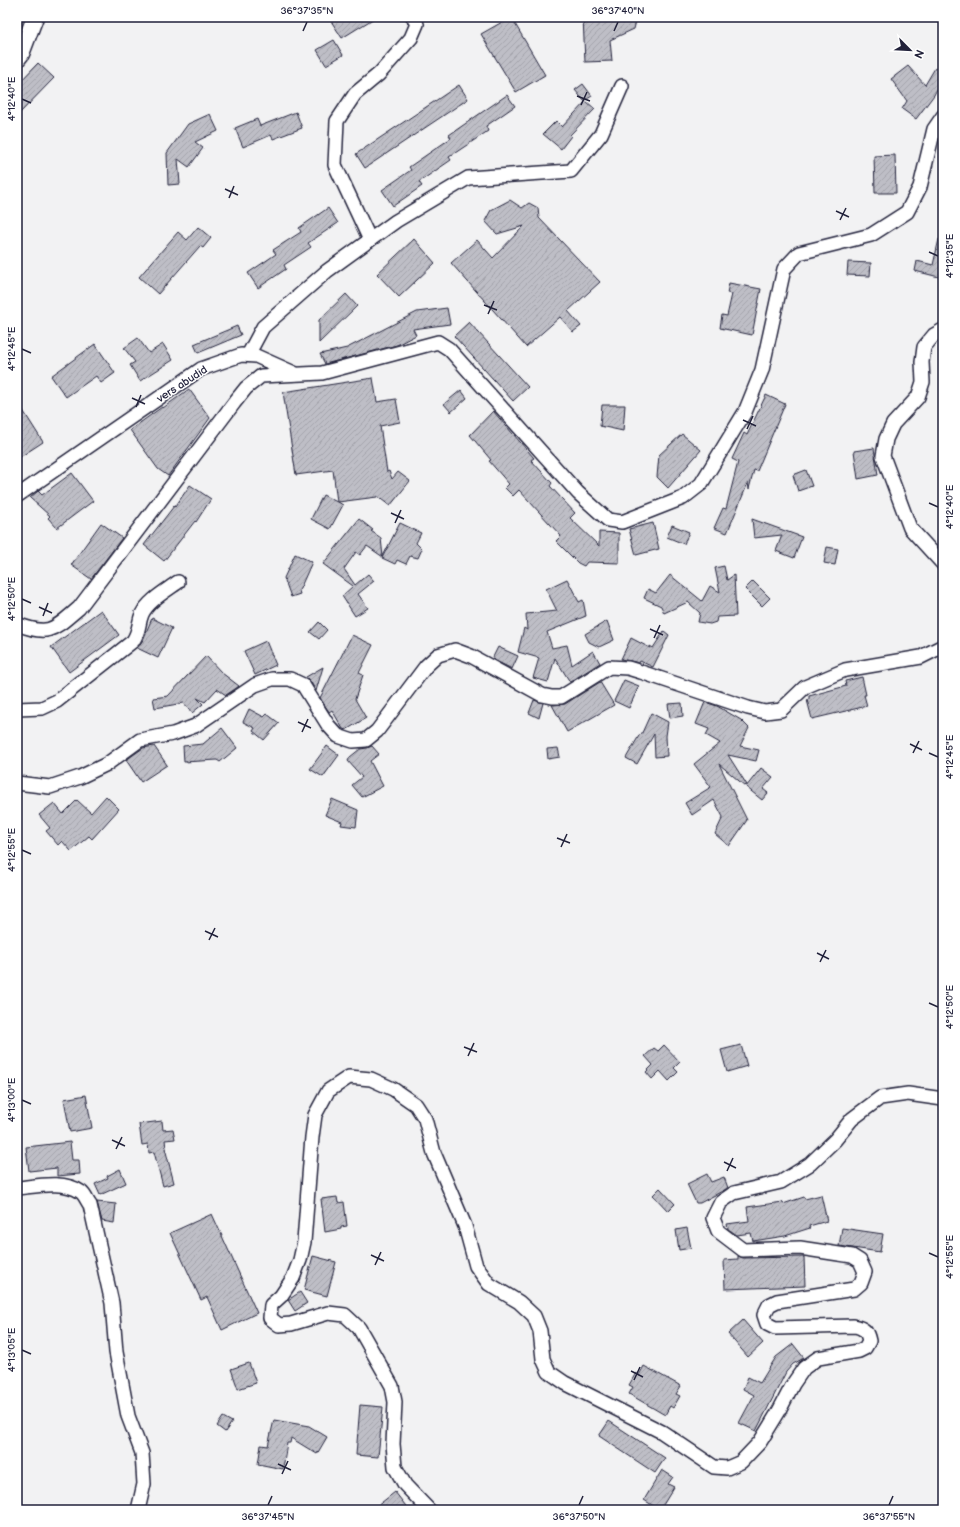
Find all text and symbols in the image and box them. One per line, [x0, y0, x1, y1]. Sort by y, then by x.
text: 36°37'35"N [280, 5, 334, 17]
text: 36°37'40"N [591, 5, 645, 17]
north arrow [890, 30, 930, 70]
text: N [911, 47, 926, 60]
text: 4°12'40"E [6, 76, 18, 121]
text: 4°12'35"E [944, 233, 956, 278]
text: 4°12'45"E [6, 326, 18, 371]
street label: vers abudid [153, 363, 210, 406]
text: 4°12'40"E [944, 484, 956, 529]
text: 4°12'50"E [6, 576, 18, 621]
text: 4°12'45"E [944, 734, 956, 779]
text: 4°12'55"E [6, 828, 18, 872]
text: 4°12'50"E [944, 984, 956, 1029]
text: 4°13'00"E [6, 1077, 18, 1122]
text: 4°12'55"E [944, 1235, 956, 1279]
text: 4°13'05"E [6, 1327, 18, 1372]
text: 36°37'45"N [241, 1511, 295, 1523]
text: 36°37'50"N [553, 1511, 605, 1523]
text: 36°37'55"N [863, 1511, 915, 1523]

